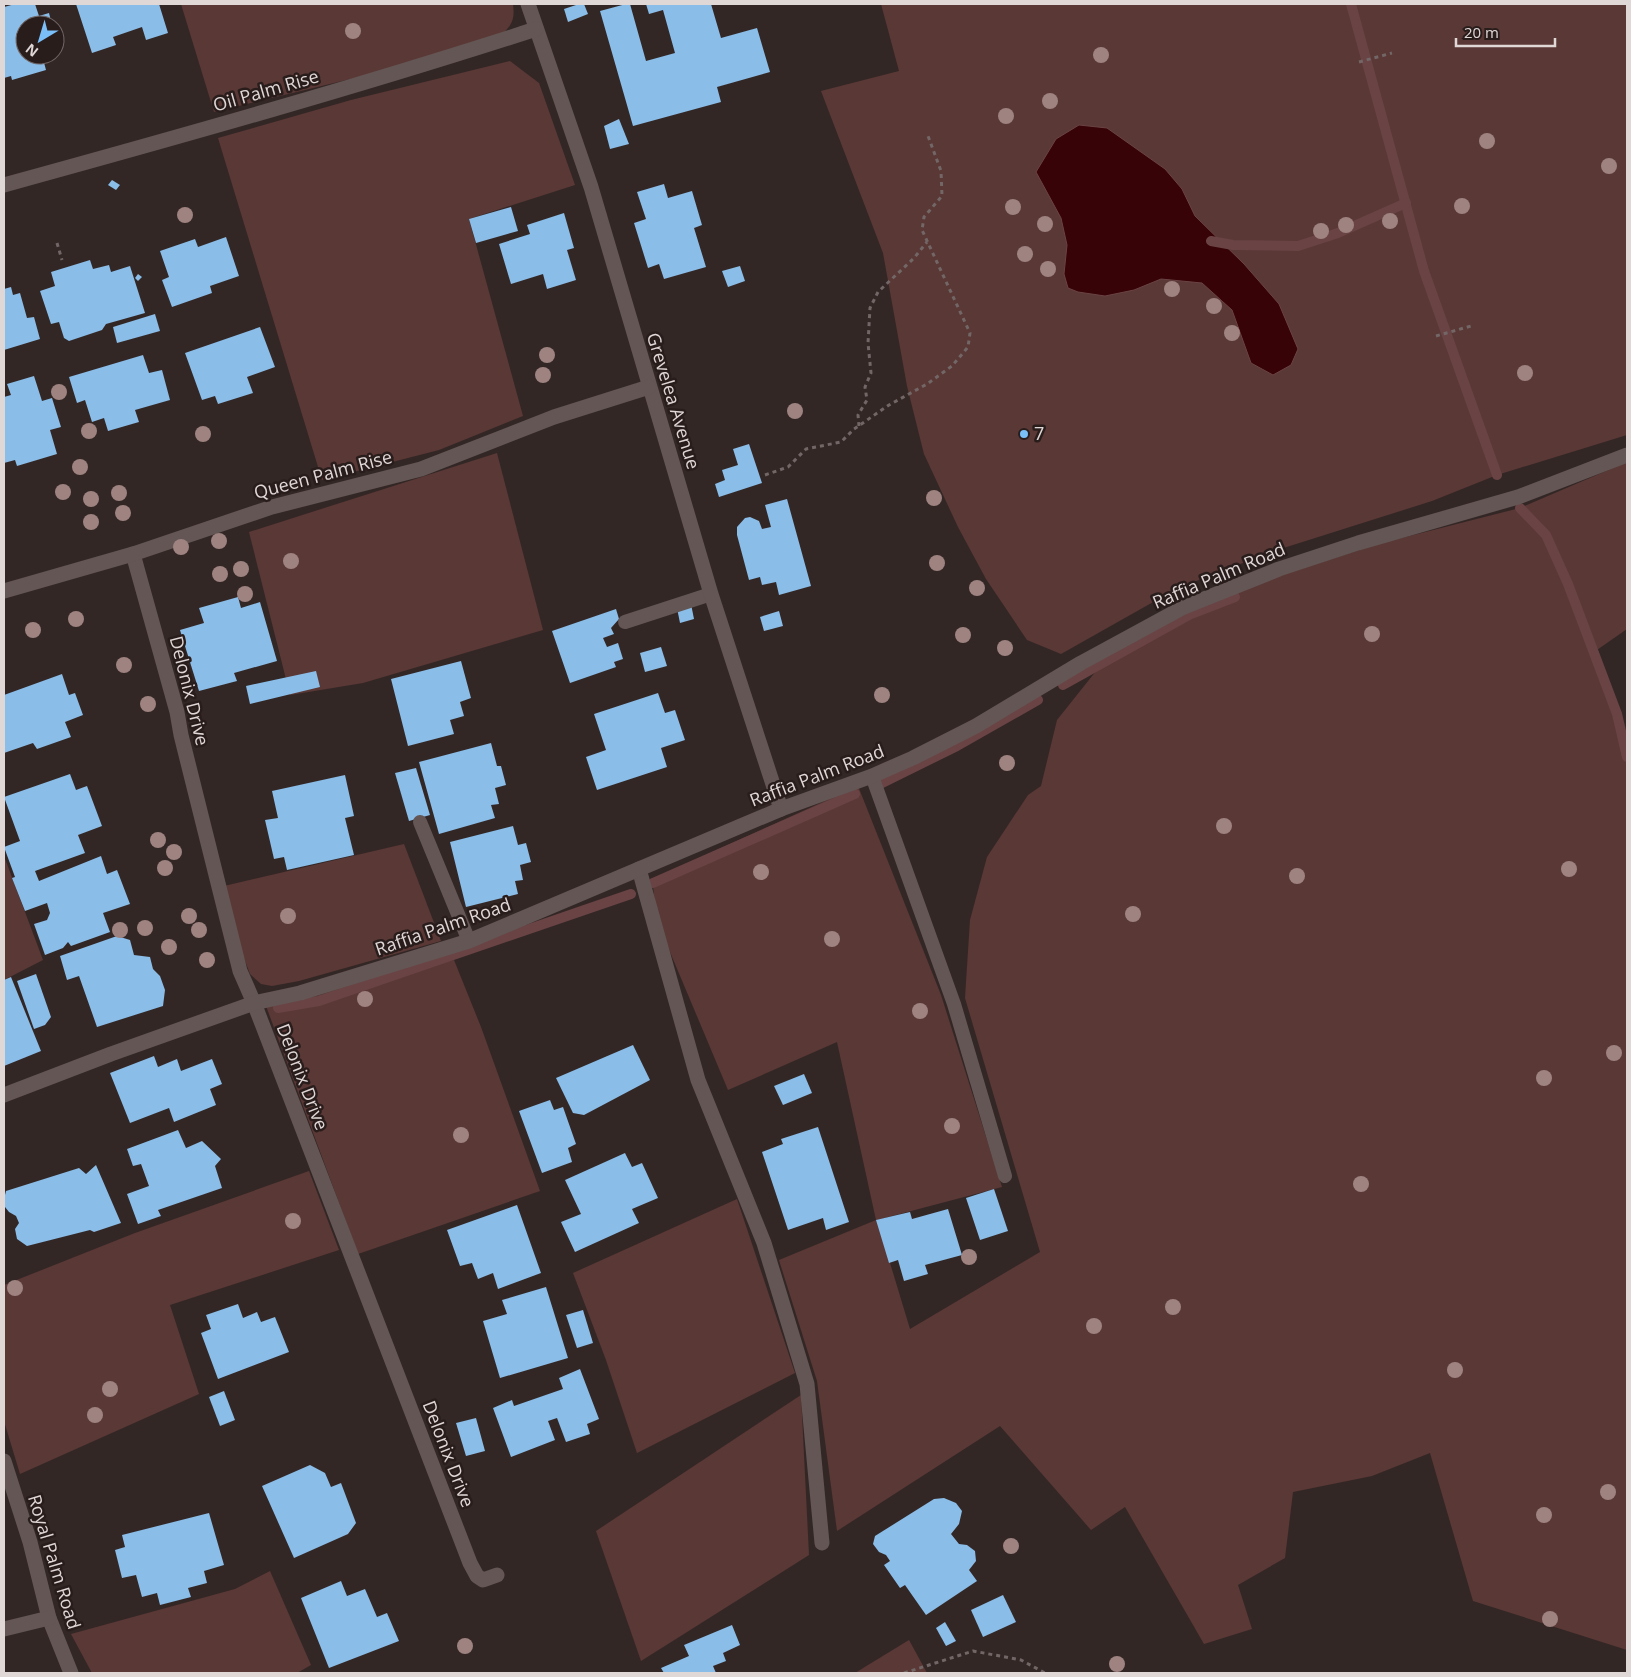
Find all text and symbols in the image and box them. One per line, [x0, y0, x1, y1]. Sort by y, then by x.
north arrow [15, 15, 65, 65]
scale bar [1456, 15, 1555, 47]
text: 20 m [1464, 22, 1499, 42]
text: N [21, 40, 42, 62]
street label: Oil Palm Rise [210, 64, 321, 117]
street label: Grevelea Avenue [642, 329, 706, 472]
place label: 7 [1034, 421, 1044, 445]
marker: 7 [1018, 428, 1030, 440]
street label: Queen Palm Rise [251, 444, 394, 504]
street label: Raffia Palm Road [1149, 536, 1289, 614]
street label: Delonix Drive [165, 633, 215, 748]
street label: Raffia Palm Road [746, 738, 887, 812]
street label: Raffia Palm Road [372, 892, 514, 961]
street label: Delonix Drive [272, 1020, 334, 1133]
street label: Delonix Drive [418, 1397, 480, 1510]
street label: Royal Palm Road [23, 1491, 87, 1632]

